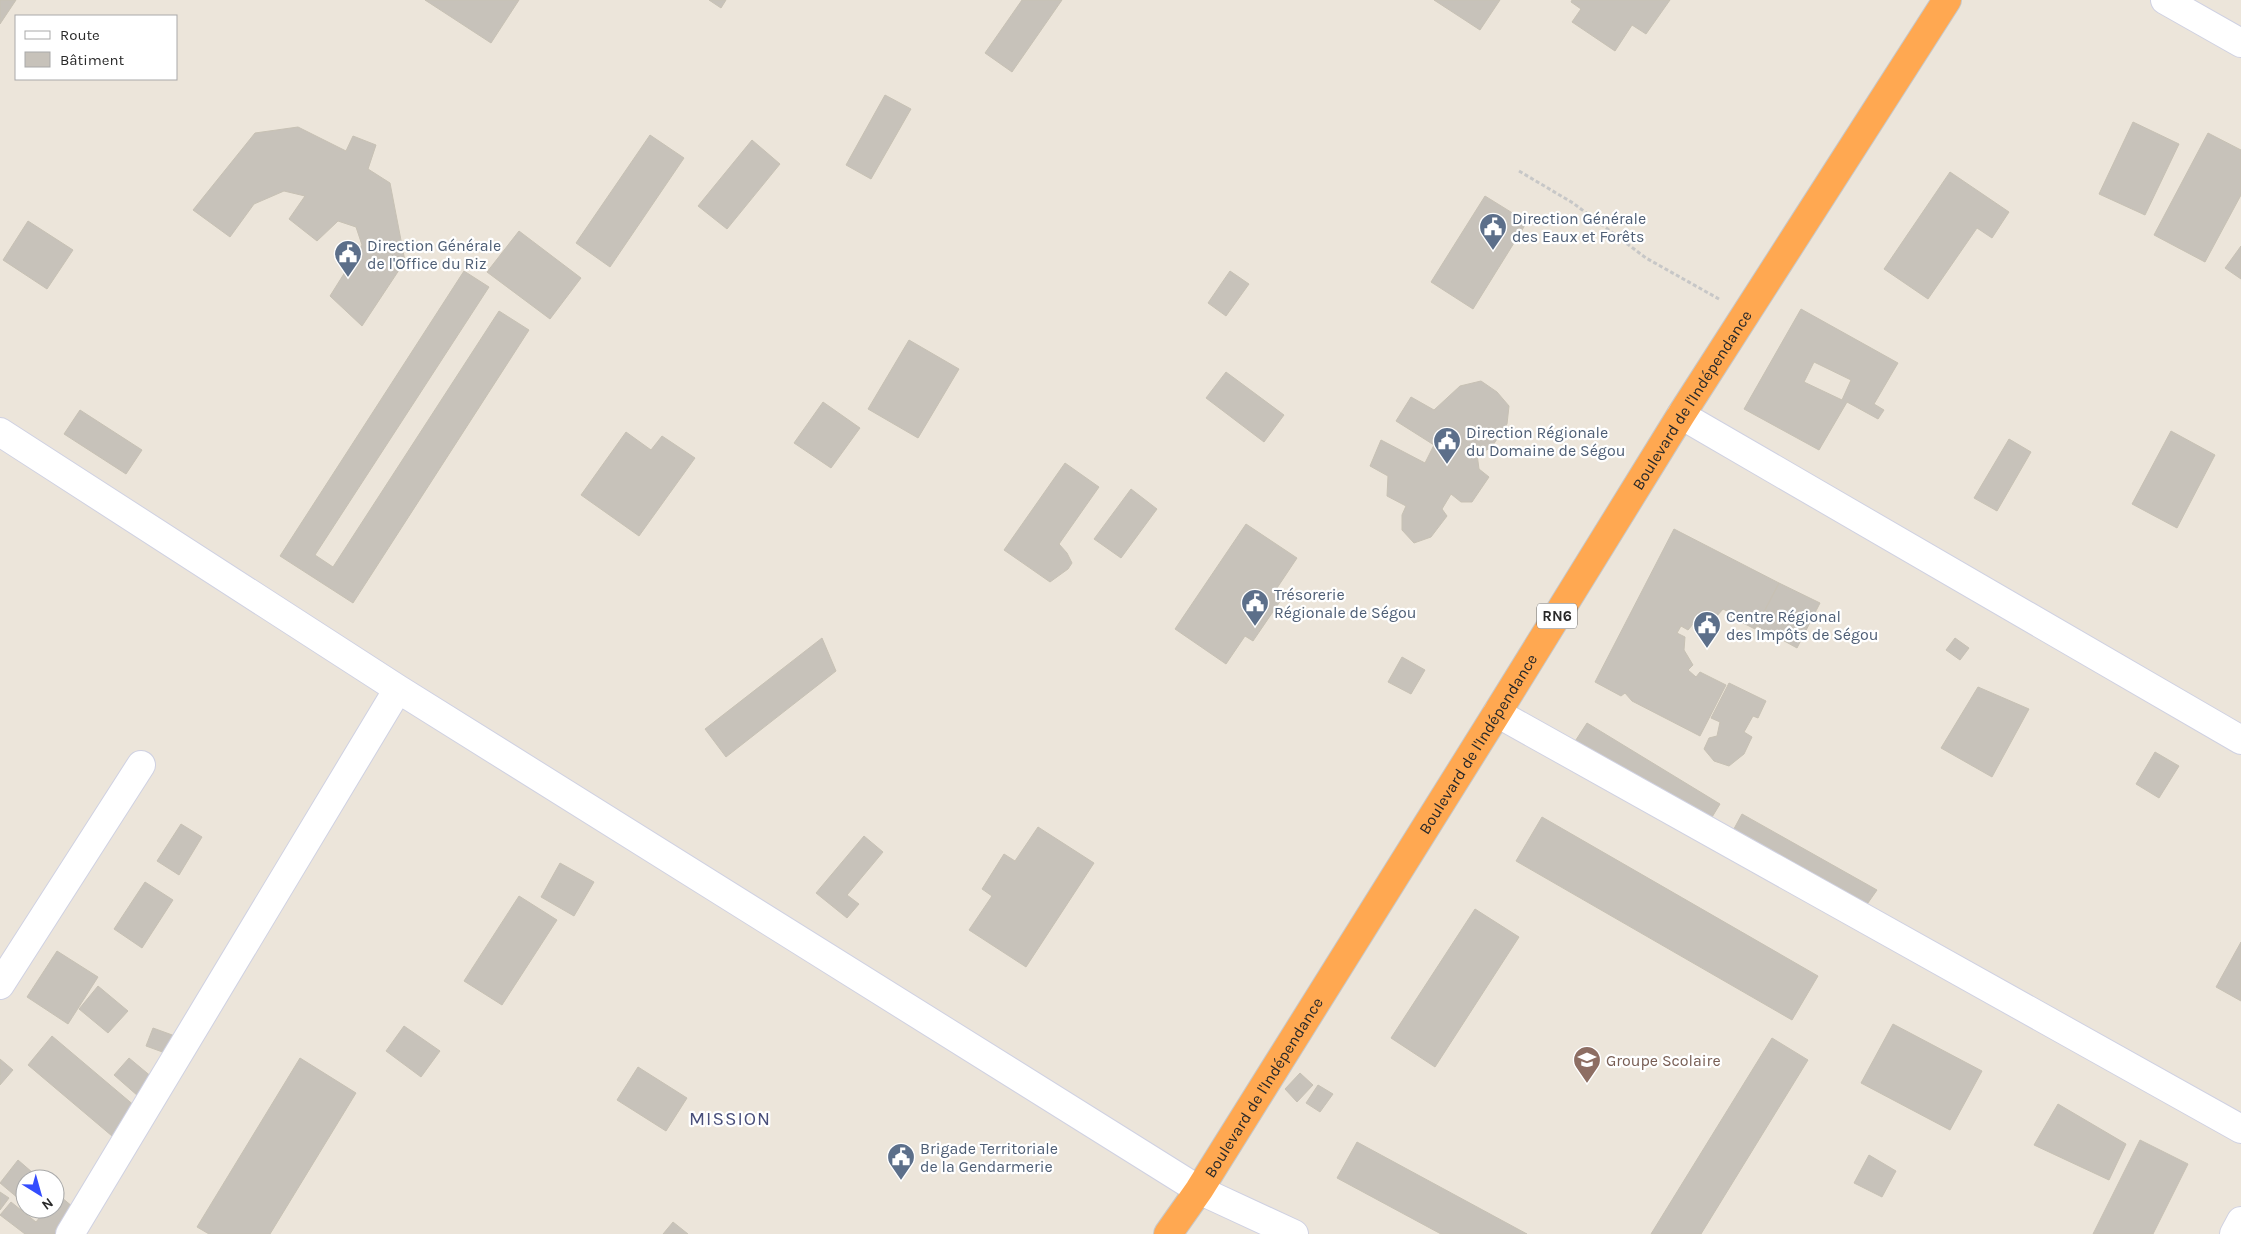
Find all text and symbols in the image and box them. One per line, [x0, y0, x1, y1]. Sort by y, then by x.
legend [15, 15, 178, 80]
text: Route [60, 26, 100, 44]
text: Bâtiment [60, 51, 124, 69]
place label: Direction Générale des Eaux et Forêts [1512, 209, 1646, 246]
public building icon: Direction Générale des Eaux et Forêts [1478, 212, 1508, 251]
place label: Direction Générale de l'Office du Riz [367, 236, 501, 273]
public building icon: Direction Générale de l'Office du Riz [333, 239, 363, 278]
street label: Boulevard de l'Indépendance [1628, 307, 1756, 493]
place label: Direction Régionale du Domaine de Ségou [1466, 423, 1625, 460]
public building icon: Direction Régionale du Domaine de Ségou [1432, 426, 1462, 465]
place label: Trésorerie Régionale de Ségou [1274, 585, 1416, 622]
public building icon: Trésorerie Régionale de Ségou [1240, 588, 1270, 627]
road number: RN6 [1537, 604, 1577, 628]
place label: Centre Régional des Impôts de Ségou [1726, 607, 1879, 644]
public building icon: Centre Régional des Impôts de Ségou [1692, 610, 1722, 649]
street label: Boulevard de l'Indépendance [1415, 650, 1541, 838]
street label: Boulevard de l'Indépendance [1200, 994, 1327, 1181]
school or university icon: Groupe Scolaire [1572, 1045, 1602, 1084]
place label: Groupe Scolaire [1606, 1051, 1721, 1070]
district label: MISSION [689, 1108, 771, 1130]
place label: Brigade Territoriale de la Gendarmerie [920, 1139, 1058, 1176]
public building icon: Brigade Territoriale de la Gendarmerie [886, 1142, 916, 1181]
north arrow [15, 1169, 65, 1219]
text: N [38, 1194, 57, 1214]

